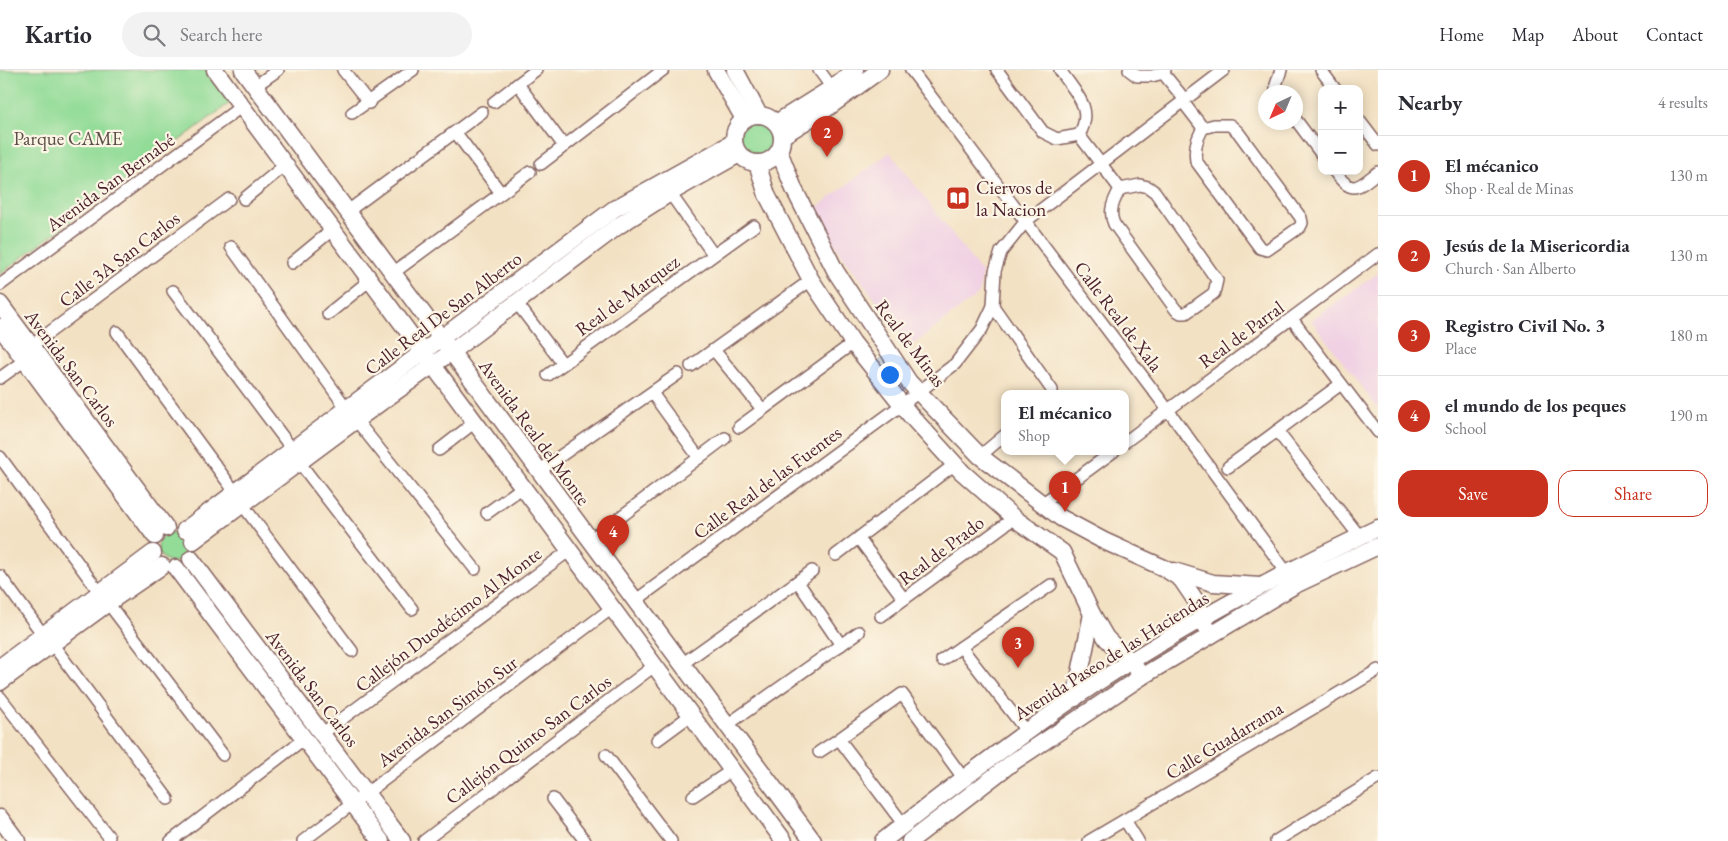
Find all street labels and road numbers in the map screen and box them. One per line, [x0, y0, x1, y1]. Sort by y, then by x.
street label: Avenida San Bernabé [40, 127, 179, 238]
street label: Calle 3A San Carlos [54, 206, 185, 313]
street label: Calle Real De San Alberto [360, 246, 527, 381]
street label: Real de Marquez [570, 249, 685, 342]
street label: Calle Real de Xala [1069, 256, 1169, 377]
street label: Real de Minas [870, 295, 952, 392]
street label: Real de Parral [1194, 295, 1289, 374]
street label: Avenida San Carlos [19, 304, 124, 432]
street label: Avenida Real del Monte [473, 354, 596, 510]
street label: Calle Real de las Fuentes [688, 420, 847, 545]
street label: Real de Prado [893, 510, 989, 591]
street label: Callejón Duodécimo Al Monte [350, 541, 547, 698]
street label: Avenida Paseo de las Haciendas [1008, 585, 1213, 726]
street label: Avenida San Carlos [260, 624, 365, 752]
street label: Avenida San Simón Sur [371, 650, 523, 773]
street label: Callejón Quinto San Carlos [440, 669, 616, 810]
street label: Calle Guadarrama [1161, 695, 1288, 785]

